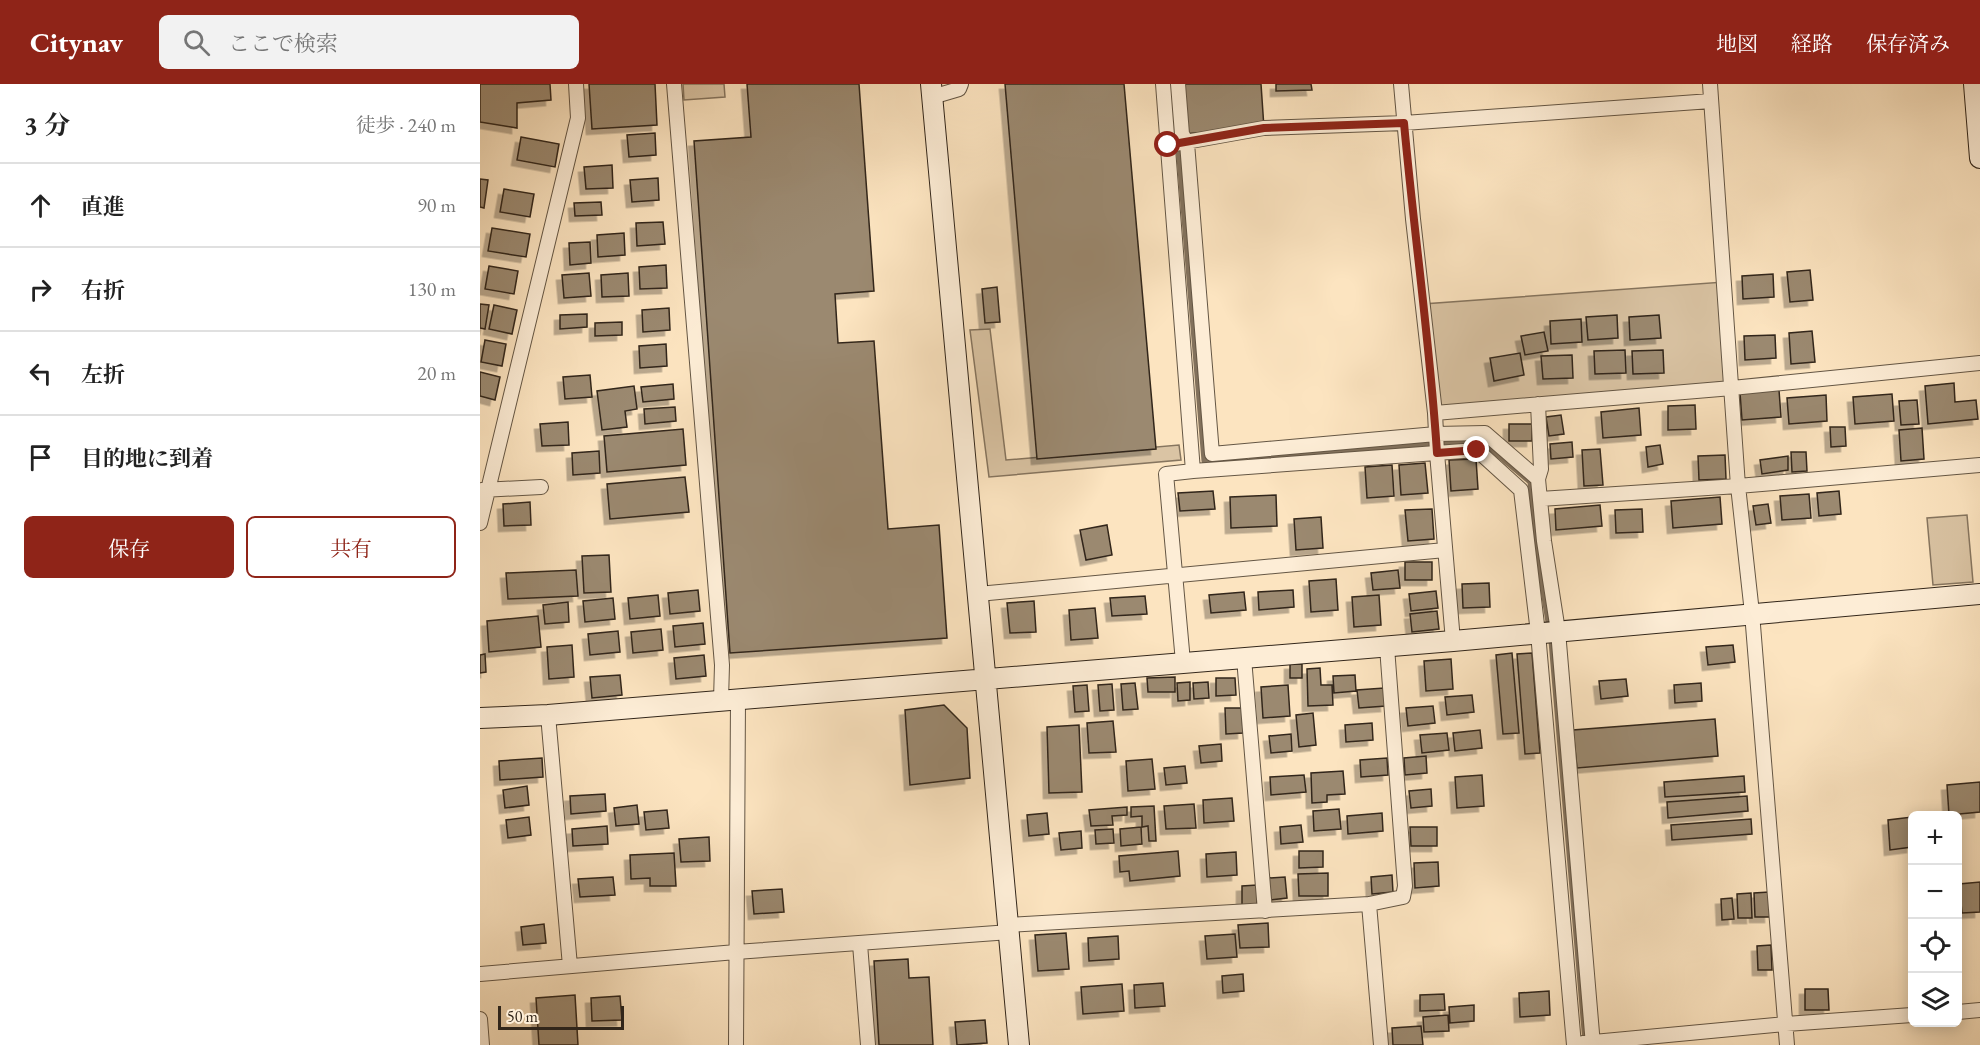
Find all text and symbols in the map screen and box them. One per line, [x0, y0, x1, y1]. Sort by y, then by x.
search box [159, 15, 579, 69]
text: Citynav [30, 24, 123, 60]
icon: search [180, 26, 213, 59]
text: ここで検索 [228, 29, 338, 58]
text: 地図 [1716, 30, 1758, 57]
text: 経路 [1791, 30, 1833, 57]
text: 保存済み [1866, 30, 1950, 57]
text: 3 分 [24, 108, 70, 142]
text: 徒歩 · 240 m [356, 112, 456, 138]
route start [1154, 131, 1180, 157]
icon: ahead [24, 189, 57, 222]
text: 直進 [81, 192, 125, 221]
text: 90 m [417, 192, 456, 218]
icon: right [24, 273, 57, 306]
text: 右折 [81, 276, 125, 305]
text: 130 m [408, 276, 456, 302]
icon: left [24, 357, 57, 390]
text: 左折 [81, 360, 125, 389]
text: 20 m [417, 360, 456, 386]
route end [1463, 436, 1489, 462]
icon: arrive [24, 441, 57, 474]
text: 目的地に到着 [81, 444, 213, 473]
button: 保存 [24, 516, 234, 578]
button: 共有 [246, 516, 456, 578]
map controls [1908, 811, 1962, 1027]
button: + [1908, 811, 1962, 865]
button: − [1908, 865, 1962, 919]
button: locate [1908, 919, 1962, 973]
button: layers [1908, 973, 1962, 1027]
scale bar [498, 1003, 624, 1030]
text: 50 m [507, 1006, 538, 1027]

